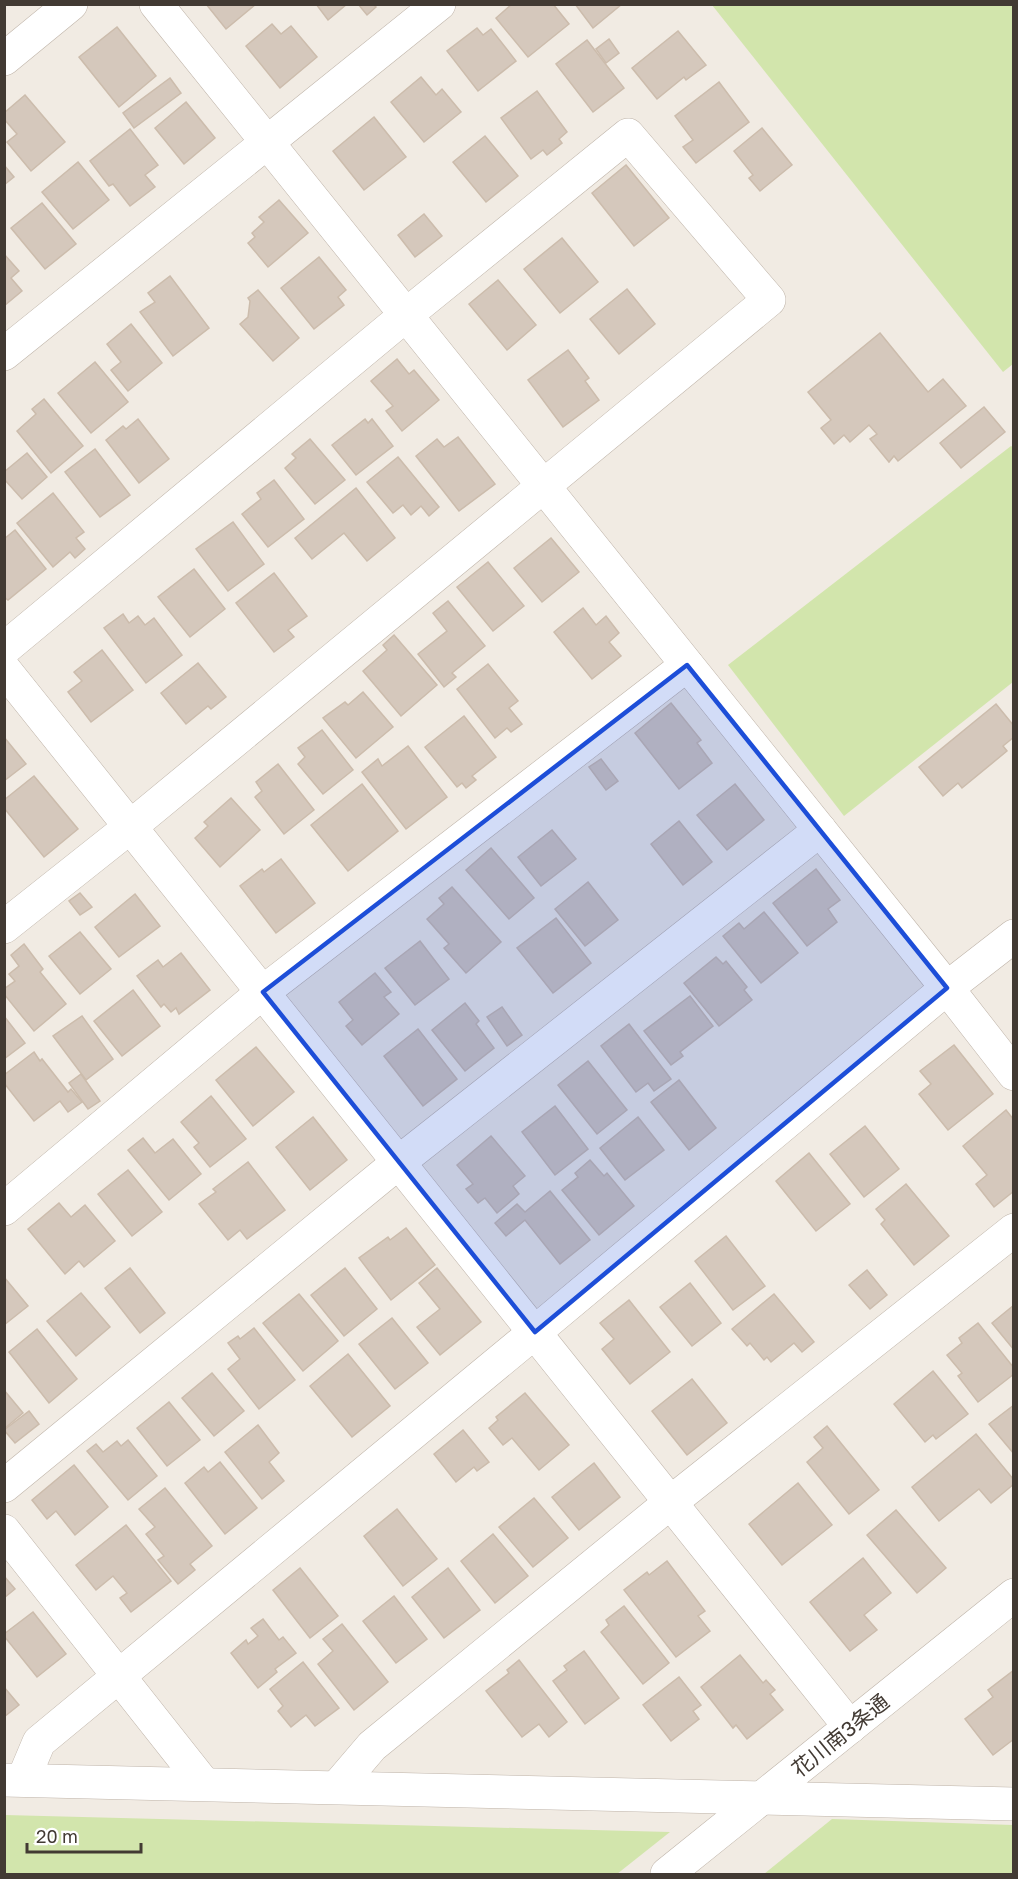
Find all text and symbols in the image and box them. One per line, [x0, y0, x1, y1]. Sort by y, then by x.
street label: 花川南3条通 [786, 1688, 894, 1782]
scale bar [27, 1816, 141, 1854]
text: 20 m [36, 1825, 78, 1847]

